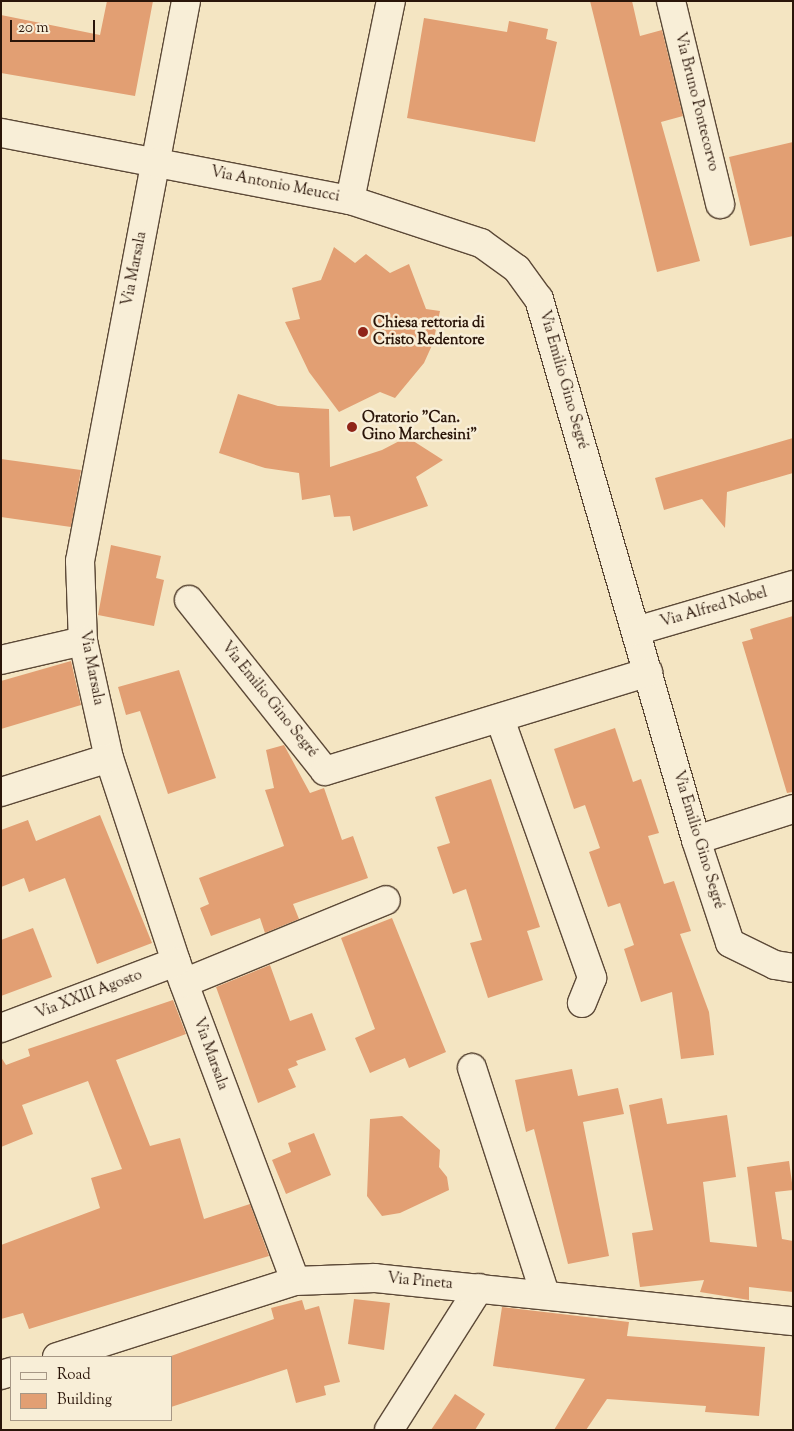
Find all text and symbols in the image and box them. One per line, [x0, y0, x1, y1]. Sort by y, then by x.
scale bar [12, 10, 98, 42]
text: 20 m [18, 18, 49, 39]
street label: Via Bruno Pontecorvo [670, 31, 722, 173]
street label: Via Antonio Meucci [209, 164, 341, 206]
street label: Via Marsala [119, 230, 151, 308]
street label: Via Emilio Gino Segré [535, 309, 591, 451]
place label: Chiesa rettoria di Cristo Redentore [373, 314, 485, 349]
marker: Chiesa rettoria di Cristo Redentore [357, 326, 369, 338]
place label: Oratorio "Can. Gino Marchesini" [362, 409, 477, 444]
marker: Oratorio "Can. Gino Marchesini" [346, 421, 358, 433]
street label: Via Alfred Nobel [658, 584, 770, 632]
street label: Via Marsala [75, 629, 107, 707]
street label: Via Emilio Gino Segré [217, 639, 321, 761]
street label: Via Emilio Gino Segré [668, 769, 728, 911]
street label: Via XXIII Agosto [33, 966, 145, 1024]
street label: Via Marsala [189, 1015, 231, 1093]
street label: Via Pineta [386, 1270, 454, 1294]
legend [10, 1356, 172, 1421]
text: Road [57, 1365, 91, 1386]
text: Building [57, 1390, 112, 1411]

